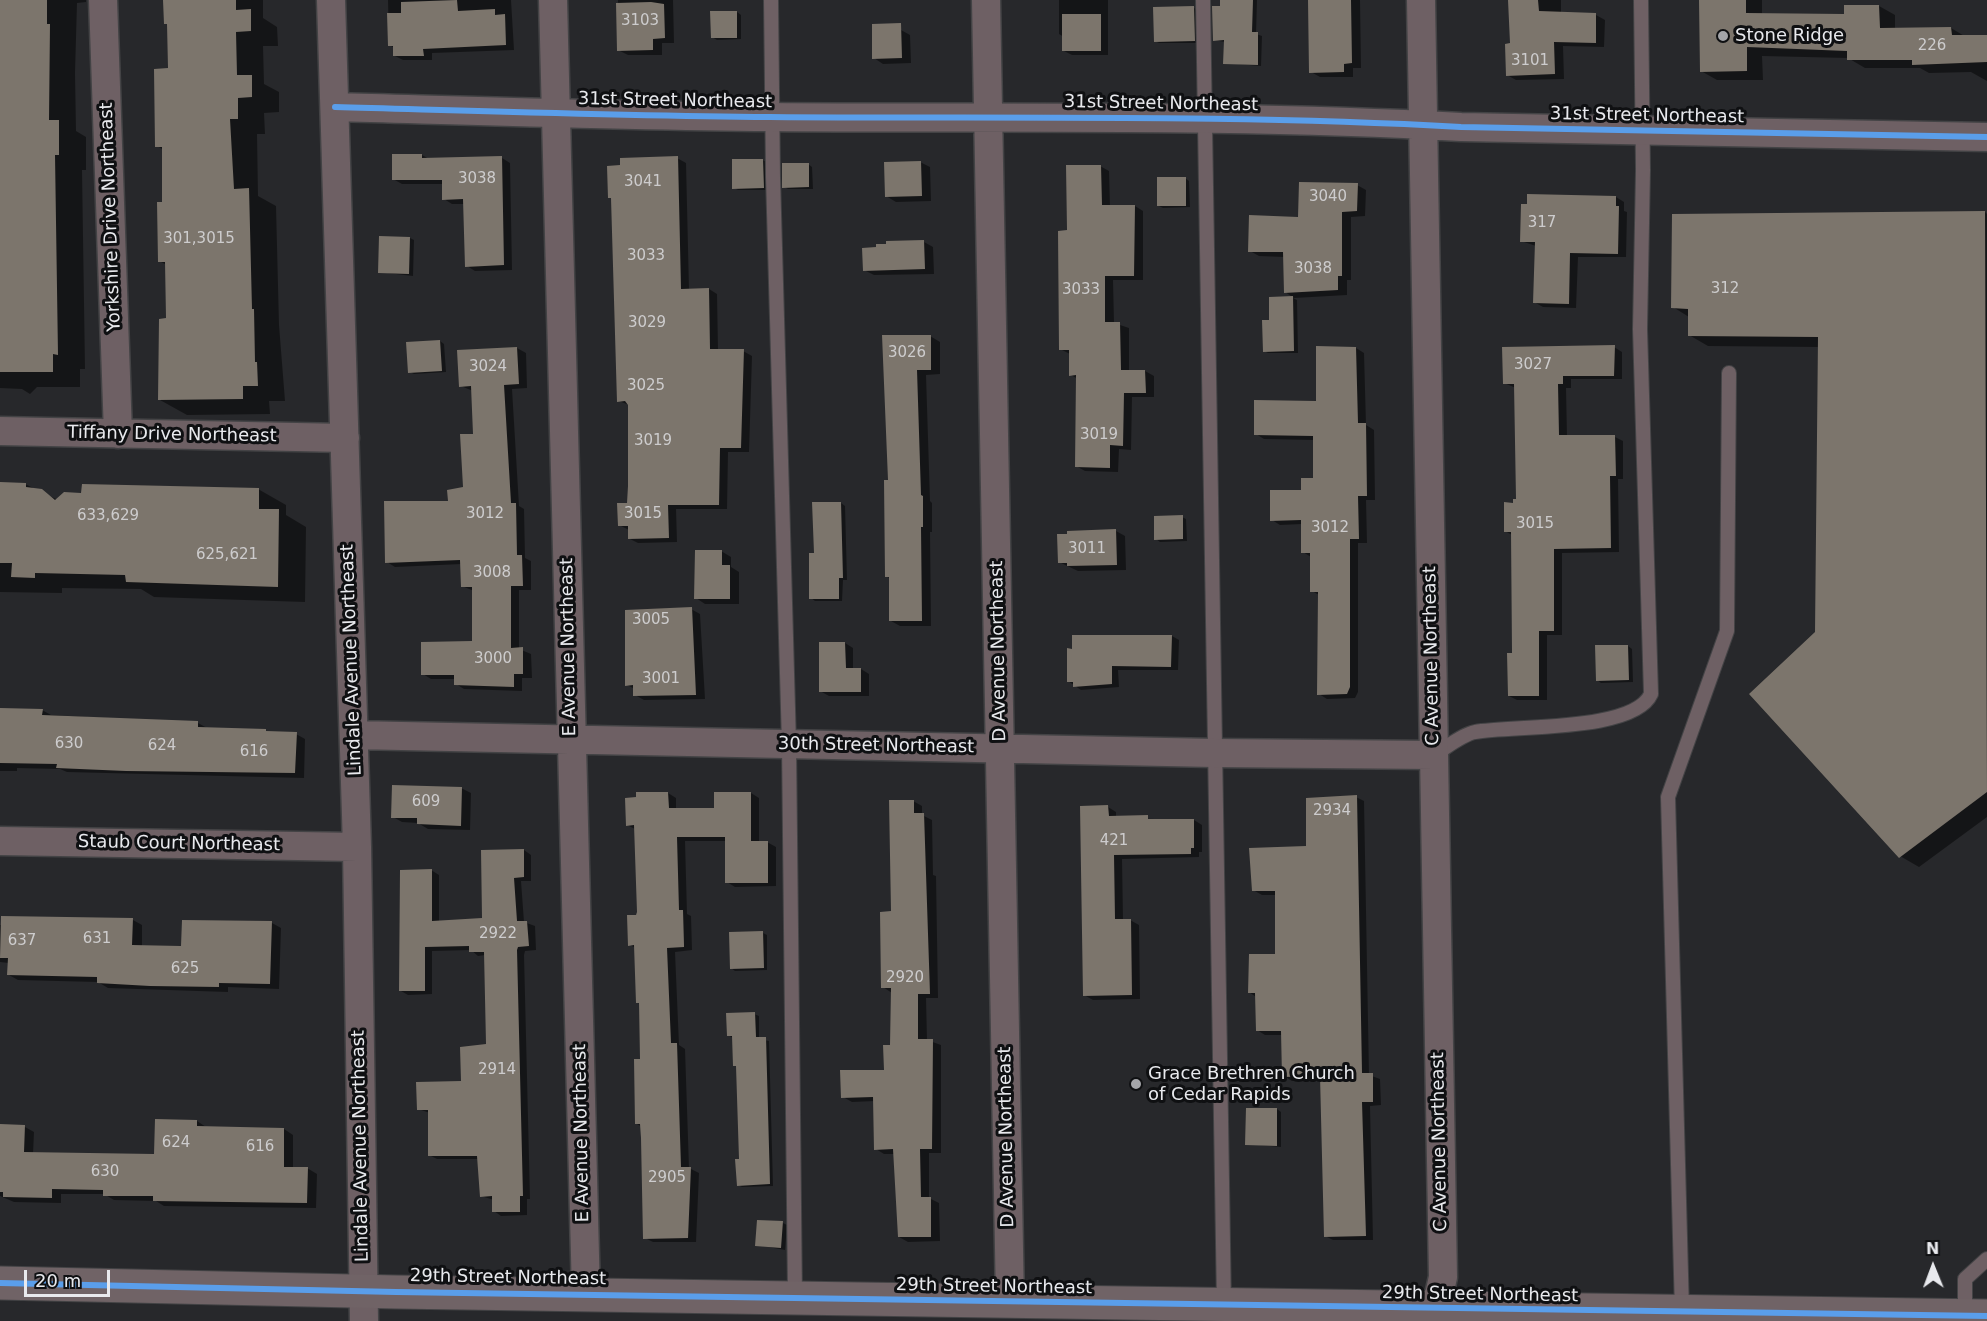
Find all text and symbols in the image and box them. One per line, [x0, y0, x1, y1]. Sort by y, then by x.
house number: 3103 [621, 12, 659, 30]
place label: Stone Ridge [1735, 25, 1844, 47]
marker: Stone Ridge [1716, 29, 1730, 43]
house number: 226 [1918, 37, 1946, 55]
house number: 3101 [1511, 52, 1549, 70]
street label: 31st Street Northeast [578, 89, 772, 113]
street label: 31st Street Northeast [1064, 92, 1258, 116]
street label: Yorkshire Drive Northeast [96, 102, 126, 332]
street label: 31st Street Northeast [1550, 104, 1744, 128]
house number: 3038 [458, 170, 496, 188]
house number: 3041 [624, 173, 662, 191]
house number: 3040 [1309, 188, 1347, 206]
house number: 317 [1528, 214, 1556, 232]
house number: 301,3015 [163, 230, 235, 248]
house number: 3033 [627, 247, 665, 265]
house number: 3038 [1294, 260, 1332, 278]
house number: 312 [1711, 280, 1739, 298]
house number: 3033 [1062, 281, 1100, 299]
house number: 3029 [628, 314, 666, 332]
house number: 3026 [888, 344, 926, 362]
house number: 3027 [1514, 356, 1552, 374]
house number: 3024 [469, 358, 507, 376]
house number: 3025 [627, 377, 665, 395]
street label: Tiffany Drive Northeast [67, 422, 277, 448]
house number: 3019 [1080, 426, 1118, 444]
house number: 3019 [634, 432, 672, 450]
house number: 3012 [466, 505, 504, 523]
house number: 3015 [624, 505, 662, 523]
house number: 633,629 [77, 507, 139, 525]
house number: 3015 [1516, 515, 1554, 533]
house number: 3012 [1311, 519, 1349, 537]
house number: 3011 [1068, 540, 1106, 558]
street label: Lindale Avenue Northeast [337, 544, 367, 776]
house number: 625,621 [196, 546, 258, 564]
street label: E Avenue Northeast [557, 558, 581, 736]
street label: D Avenue Northeast [987, 560, 1011, 742]
house number: 3008 [473, 564, 511, 582]
street label: C Avenue Northeast [1420, 566, 1444, 746]
house number: 3005 [632, 611, 670, 629]
house number: 3000 [474, 650, 512, 668]
house number: 3001 [642, 670, 680, 688]
street label: 30th Street Northeast [778, 733, 974, 759]
house number: 630 [55, 735, 83, 753]
house number: 624 [148, 737, 176, 755]
house number: 616 [240, 743, 268, 761]
house number: 609 [412, 793, 440, 811]
house number: 2934 [1313, 802, 1351, 820]
street label: Staub Court Northeast [78, 831, 280, 857]
house number: 421 [1100, 832, 1128, 850]
house number: 2922 [479, 925, 517, 943]
house number: 631 [83, 930, 111, 948]
house number: 637 [8, 932, 36, 950]
house number: 625 [171, 960, 199, 978]
house number: 2920 [886, 969, 924, 987]
street label: Lindale Avenue Northeast [348, 1030, 374, 1262]
street label: E Avenue Northeast [570, 1044, 594, 1222]
street label: D Avenue Northeast [995, 1046, 1019, 1228]
street label: C Avenue Northeast [1428, 1052, 1452, 1232]
house number: 2914 [478, 1061, 516, 1079]
place label: Grace Brethren Church of Cedar Rapids [1148, 1063, 1355, 1106]
marker: Grace Brethren Church of Cedar Rapids [1129, 1077, 1143, 1091]
house number: 624 [162, 1134, 190, 1152]
house number: 616 [246, 1138, 274, 1156]
house number: 630 [91, 1163, 119, 1181]
house number: 2905 [648, 1169, 686, 1187]
north arrow [1903, 1237, 1963, 1297]
text: N [1926, 1239, 1940, 1258]
scale bar [27, 1258, 112, 1296]
street label: 29th Street Northeast [410, 1265, 606, 1291]
text: 20 m [35, 1270, 81, 1291]
street label: 29th Street Northeast [896, 1274, 1092, 1300]
street label: 29th Street Northeast [1382, 1282, 1578, 1308]

